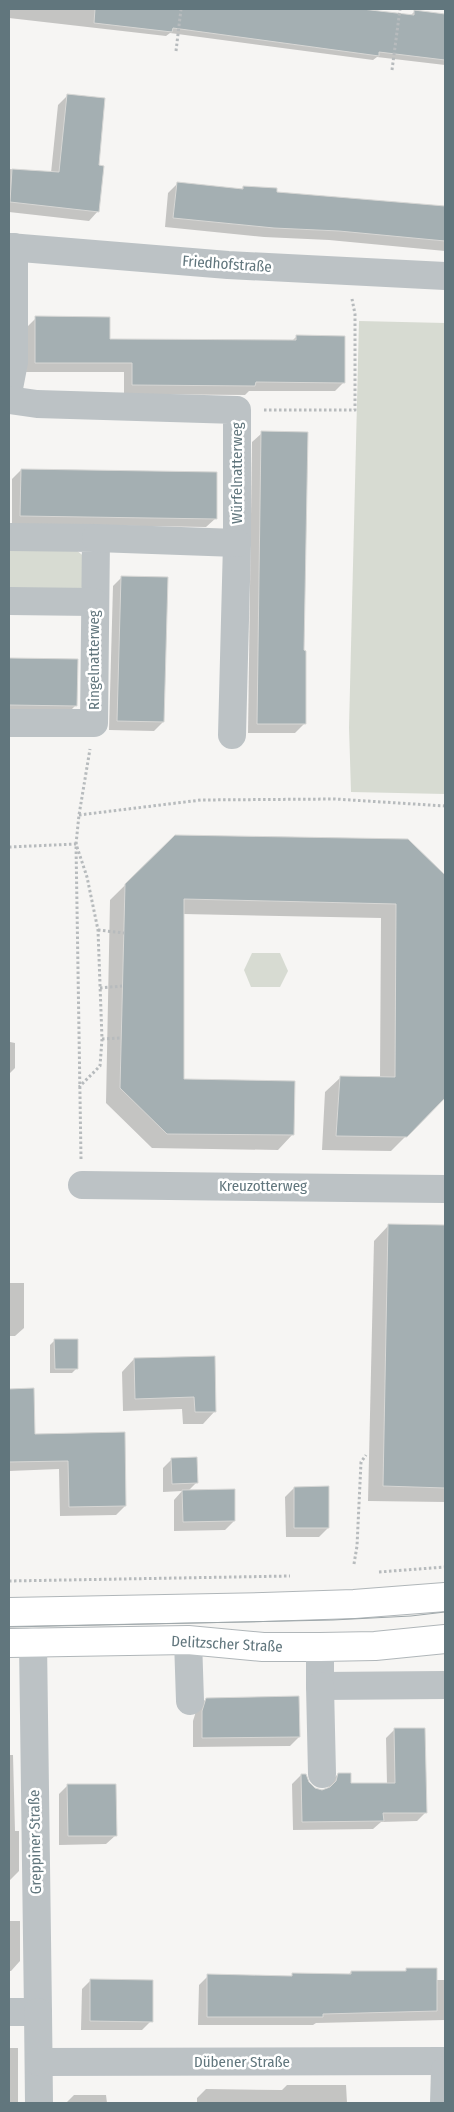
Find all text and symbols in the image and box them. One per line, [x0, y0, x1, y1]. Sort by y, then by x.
street label: Friedhofstraße [182, 252, 272, 276]
street label: Würfelnatterweg [228, 422, 246, 524]
street label: Ringelnatterweg [85, 610, 103, 710]
street label: Kreuzotterweg [219, 1177, 307, 1195]
street label: Delitzscher Straße [171, 1632, 283, 1656]
street label: Greppiner Straße [25, 1790, 45, 1894]
street label: Dübener Straße [194, 2053, 290, 2071]

